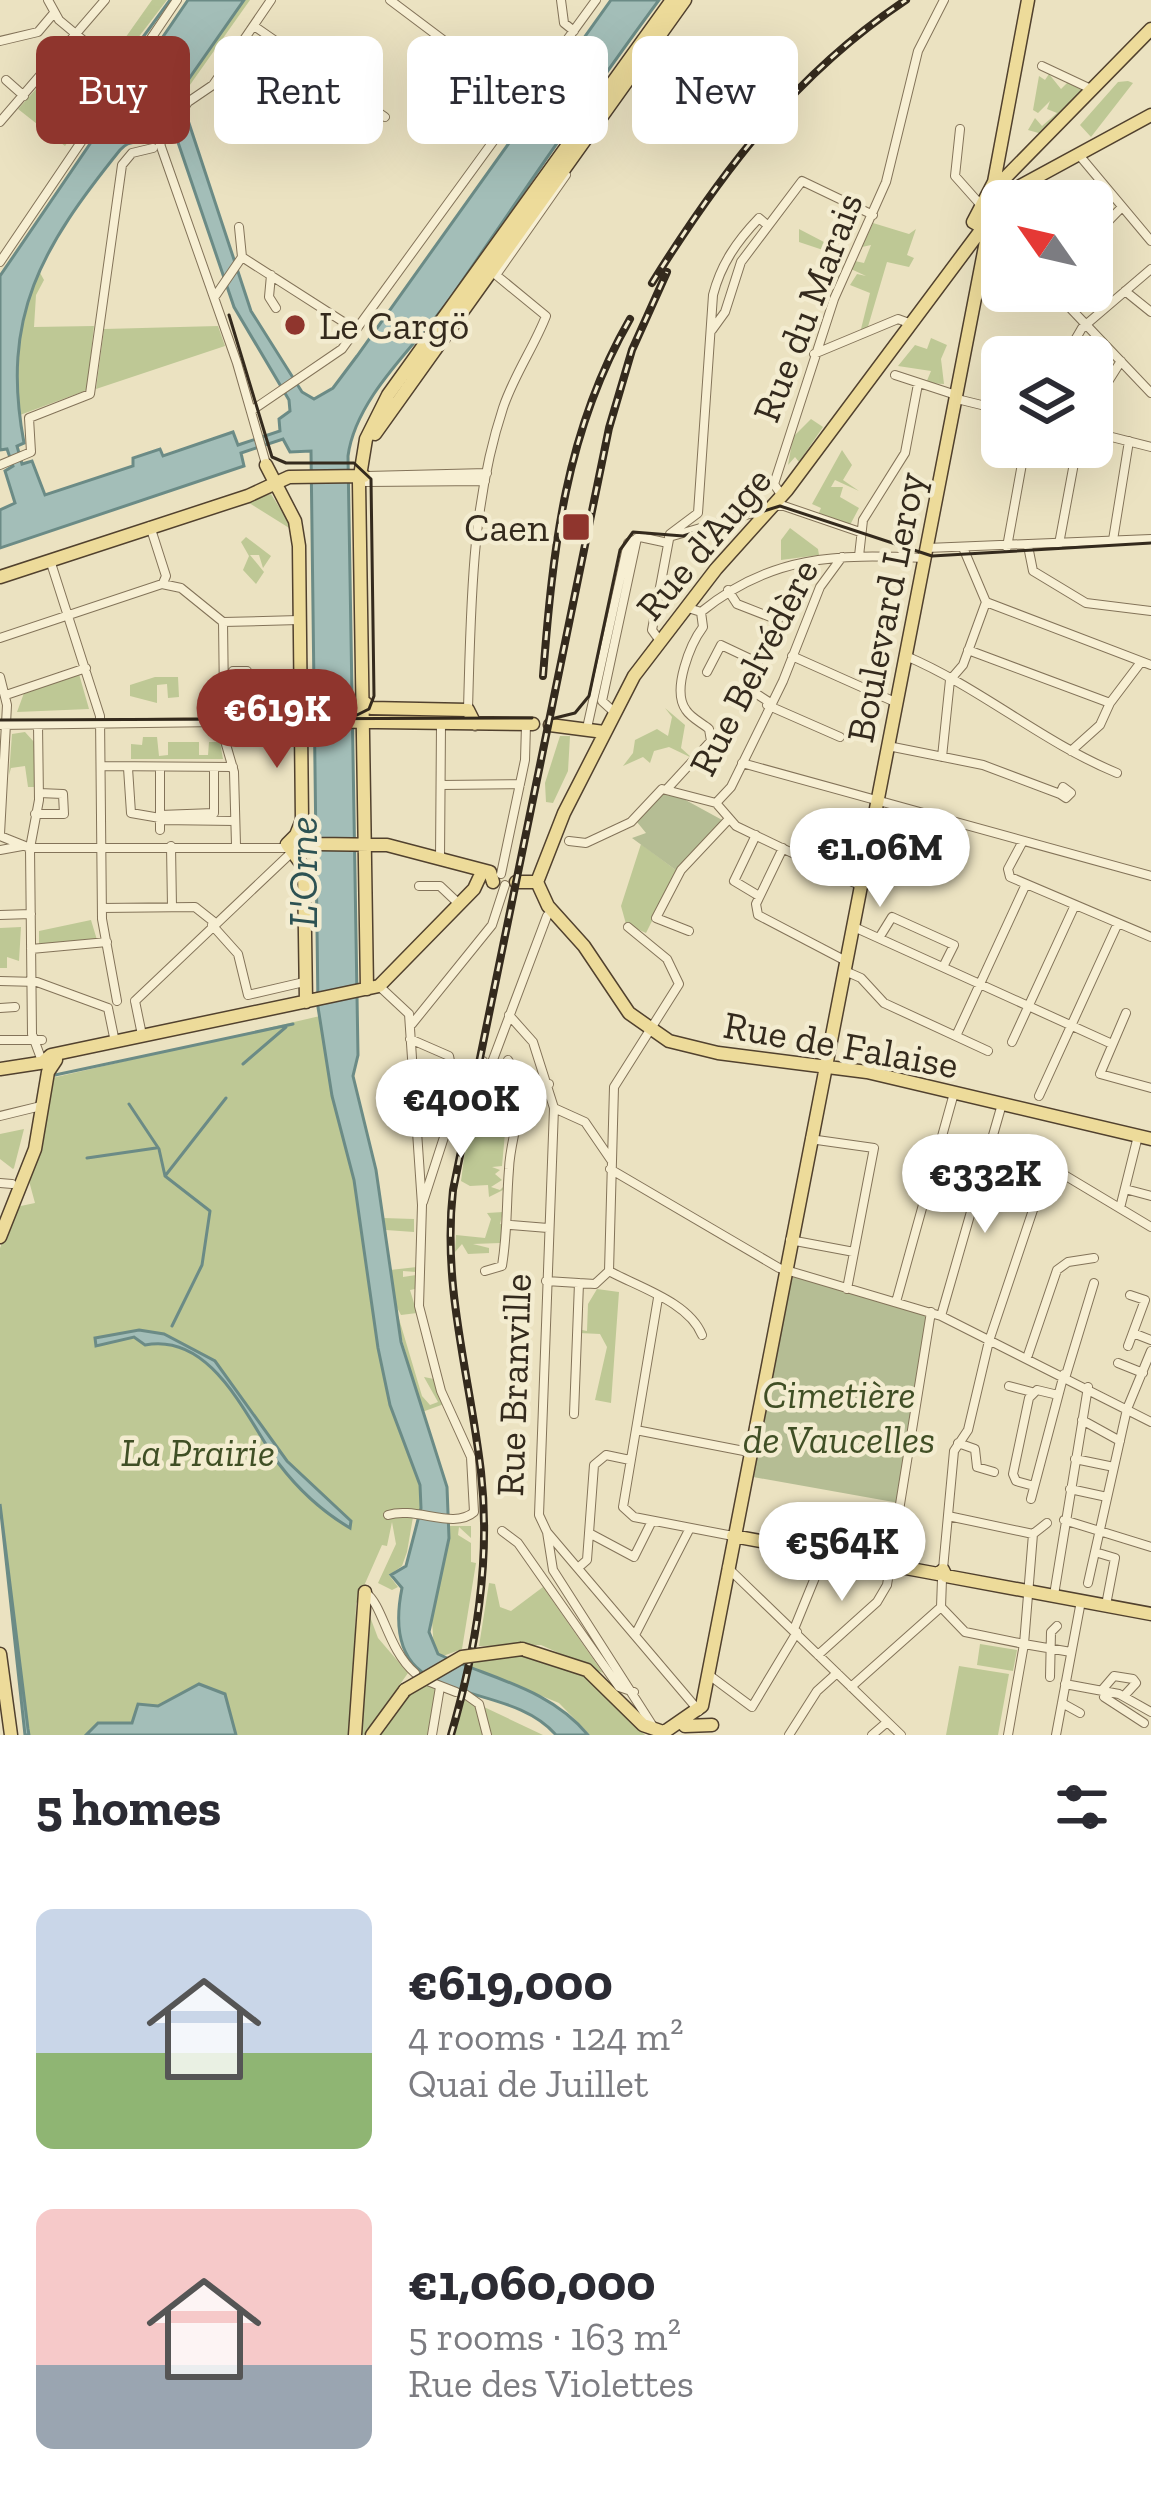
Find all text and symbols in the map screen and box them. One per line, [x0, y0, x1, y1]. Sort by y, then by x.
chip: Buy [36, 36, 190, 144]
chip: Rent [214, 36, 383, 144]
chip: Filters [407, 36, 608, 144]
chip: New [632, 36, 798, 144]
north arrow [981, 180, 1113, 312]
map controls [981, 180, 1113, 468]
street label: Rue du Marais [742, 186, 873, 428]
place label: Le Cargö [319, 302, 469, 349]
marker: Le Cargö [282, 312, 308, 338]
button: layers [981, 336, 1113, 468]
street label: Rue d'Auge [626, 457, 781, 629]
street label: Boulevard Leroy [836, 468, 935, 746]
place label: Caen [464, 504, 549, 551]
marker: Caen [560, 511, 592, 543]
street label: Rue Belvédère [679, 551, 828, 783]
pin: €619K [193, 669, 361, 771]
text: €619K [224, 684, 330, 731]
pin: €1.06M [782, 808, 978, 910]
water label: L'Orne [277, 816, 328, 928]
text: €1.06M [817, 823, 943, 870]
street label: Rue de Falaise [720, 1001, 962, 1088]
pin: €400K [377, 1059, 545, 1161]
text: €400K [403, 1074, 519, 1121]
pin: €332K [901, 1134, 1069, 1236]
text: €332K [929, 1149, 1041, 1196]
street label: Rue Branville [486, 1273, 541, 1497]
park label: Cimetière de Vaucelles [743, 1371, 935, 1463]
park label: La Prairie [121, 1429, 275, 1476]
pin: €564K [758, 1502, 926, 1604]
text: €564K [786, 1517, 898, 1564]
icon: filters [1049, 1774, 1115, 1840]
text: 5 homes [36, 1777, 221, 1838]
text: €619,000 [408, 1952, 613, 2013]
icon: home [132, 1957, 276, 2101]
text: 4 rooms · 124 m² [408, 2013, 683, 2060]
text: Quai de Juillet [408, 2060, 648, 2107]
text: €1,060,000 [408, 2252, 656, 2313]
icon: home [132, 2257, 276, 2401]
text: 5 rooms · 163 m² [408, 2313, 681, 2360]
text: Rue des Violettes [408, 2360, 694, 2407]

